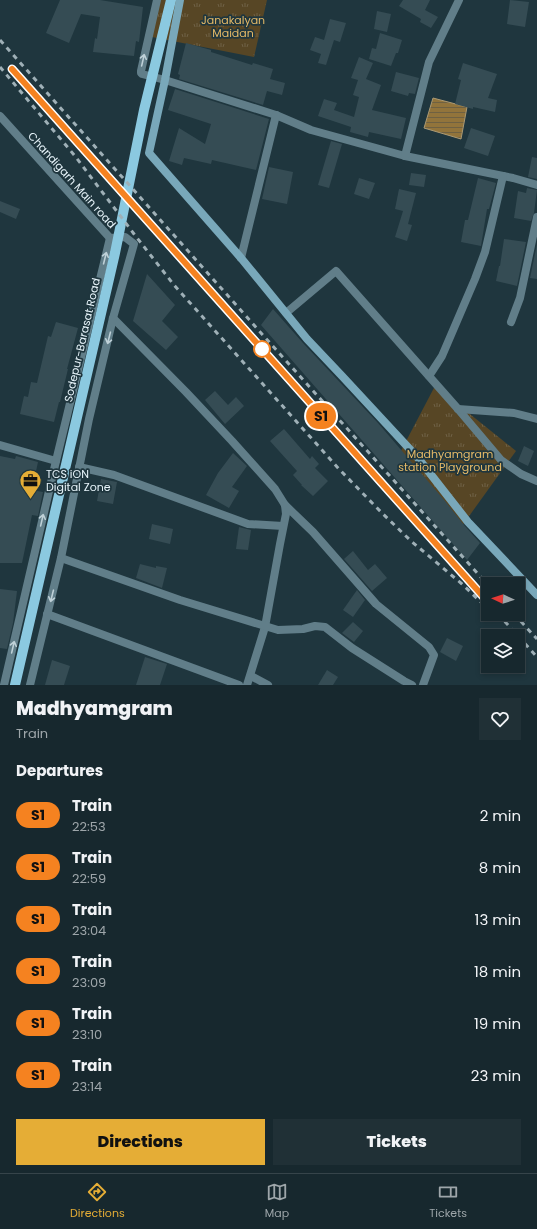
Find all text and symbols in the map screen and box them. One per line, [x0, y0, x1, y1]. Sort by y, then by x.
park label: Janakalyan Maidan [201, 12, 265, 41]
one-way arrow [140, 54, 148, 67]
street label: Chandigarh Main road [24, 128, 120, 232]
one-way arrow [102, 252, 110, 265]
street label: Sodepur-Barasat Road [60, 276, 104, 404]
one-way arrow [104, 331, 112, 344]
unlabelled marker [253, 340, 271, 358]
line badge: S1 [303, 403, 339, 429]
text: S1 [314, 406, 328, 426]
park label: Madhyamgram station Playground [398, 446, 502, 475]
place label: TCS iON Digital Zone [46, 466, 111, 495]
office icon: TCS iON Digital Zone [17, 467, 43, 500]
one-way arrow [39, 514, 47, 527]
north arrow [481, 577, 525, 621]
map controls [481, 577, 525, 673]
one-way arrow [47, 589, 55, 602]
button: layers [481, 629, 525, 673]
one-way arrow [10, 641, 17, 654]
text: Madhyamgram [16, 695, 173, 722]
button: heart [479, 698, 521, 740]
text: Train [16, 724, 48, 743]
text: Departures [16, 760, 103, 781]
text: Train [72, 795, 112, 816]
text: S1 [31, 805, 45, 825]
text: 2 min [480, 805, 521, 826]
text: 22:53 [72, 817, 106, 836]
text: Train [72, 847, 112, 868]
text: S1 [31, 857, 45, 877]
text: 8 min [479, 857, 521, 878]
text: 22:59 [72, 869, 106, 888]
text: Train [72, 899, 112, 920]
text: S1 [31, 909, 45, 929]
text: 13 min [475, 909, 521, 930]
text: 23:04 [72, 921, 106, 940]
text: Train [72, 951, 112, 972]
text: S1 [31, 961, 45, 981]
text: 18 min [474, 961, 521, 982]
text: 23:09 [72, 973, 106, 992]
text: Train [72, 1003, 112, 1024]
text: S1 [31, 1013, 45, 1033]
text: 19 min [474, 1013, 521, 1034]
text: 23:10 [72, 1025, 102, 1044]
text: Train [72, 1055, 112, 1076]
text: S1 [31, 1065, 45, 1085]
text: 23 min [471, 1065, 521, 1086]
text: 23:14 [72, 1077, 102, 1096]
button: Directions [16, 1119, 265, 1165]
button: Tickets [273, 1119, 521, 1165]
tab: Directions [70, 1181, 125, 1222]
tab: Map [265, 1181, 289, 1222]
tab: Tickets [429, 1181, 467, 1222]

